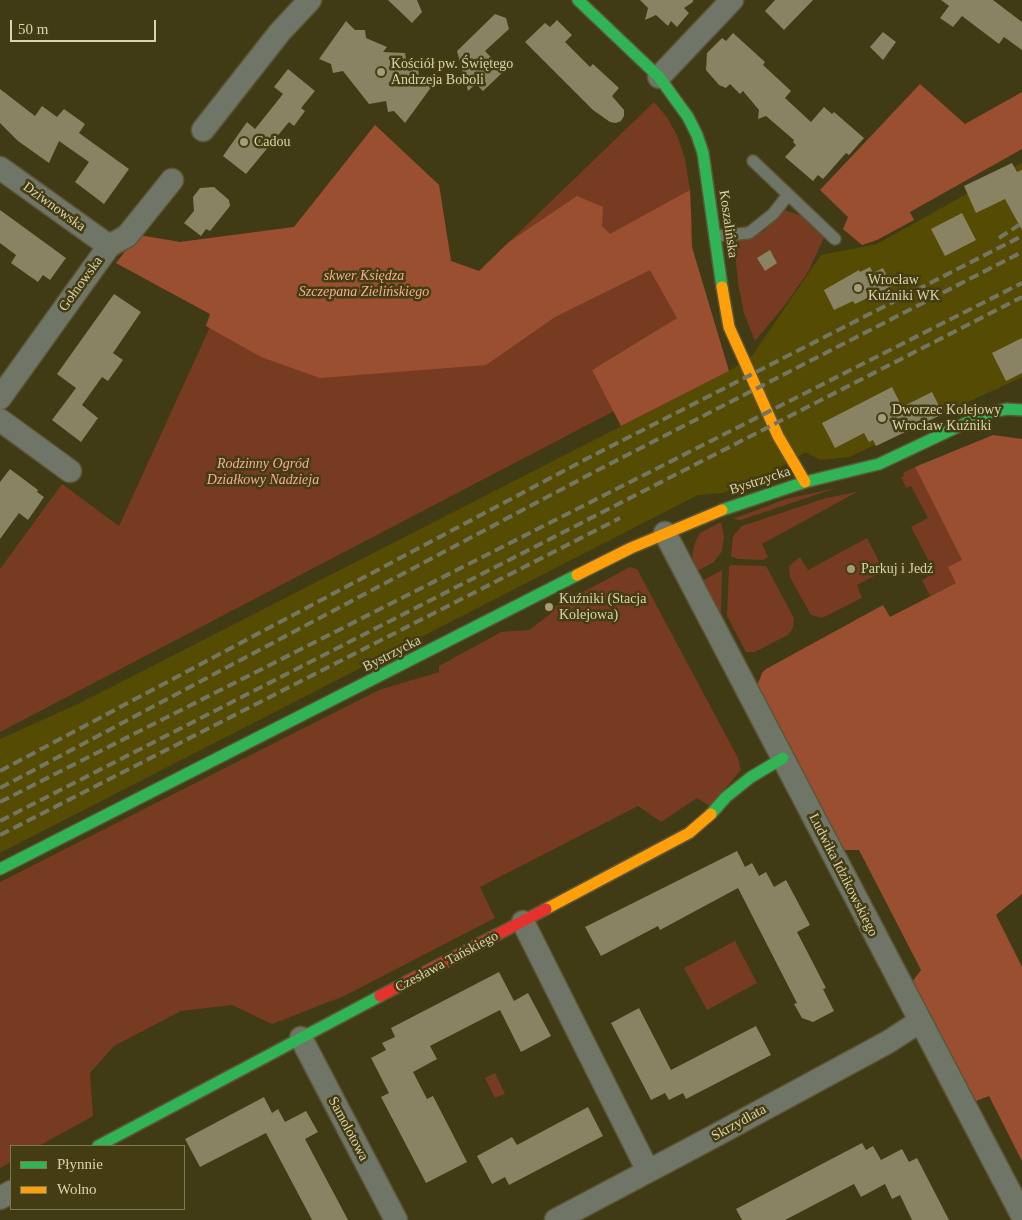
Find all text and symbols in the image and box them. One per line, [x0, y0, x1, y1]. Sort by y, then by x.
scale bar [12, 10, 159, 42]
text: 50 m [18, 21, 48, 37]
place label: Kościół pw. Świętego Andrzeja Boboli [391, 56, 513, 88]
marker: Kościół pw. Świętego Andrzeja Boboli [375, 66, 387, 78]
place label: Cadou [254, 134, 291, 150]
marker: Cadou [238, 136, 250, 148]
street label: Dziwnowska [19, 179, 89, 235]
street label: Koszalińska [715, 189, 741, 259]
street label: Gołnowska [55, 253, 107, 315]
park label: skwer Księdza Szczepana Zielińskiego [299, 268, 429, 300]
place label: Wrocław Kuźniki WK [868, 272, 940, 304]
marker: Wrocław Kuźniki WK [852, 282, 864, 294]
place label: Dworzec Kolejowy Wrocław Kuźniki [892, 402, 1001, 434]
marker: Dworzec Kolejowy Wrocław Kuźniki [876, 412, 888, 424]
park label: Rodzinny Ogród Działkowy Nadzieja [207, 456, 319, 488]
street label: Bystrzycka [727, 463, 793, 499]
place label: Parkuj i Jedź [861, 561, 933, 577]
marker: Parkuj i Jedź [845, 563, 857, 575]
place label: Kuźniki (Stacja Kolejowa) [559, 591, 646, 624]
marker: Kuźniki (Stacja Kolejowa) [543, 601, 555, 613]
street label: Bystrzycka [360, 632, 424, 676]
street label: Ludwika Idzikowskiego [805, 811, 881, 939]
street label: Czesława Tańskiego [393, 928, 501, 996]
street label: Samolotowa [324, 1094, 372, 1164]
street label: Skrzydlata [709, 1101, 769, 1145]
legend [10, 1145, 185, 1210]
text: Płynnie [57, 1156, 103, 1172]
text: Wolno [57, 1181, 97, 1197]

